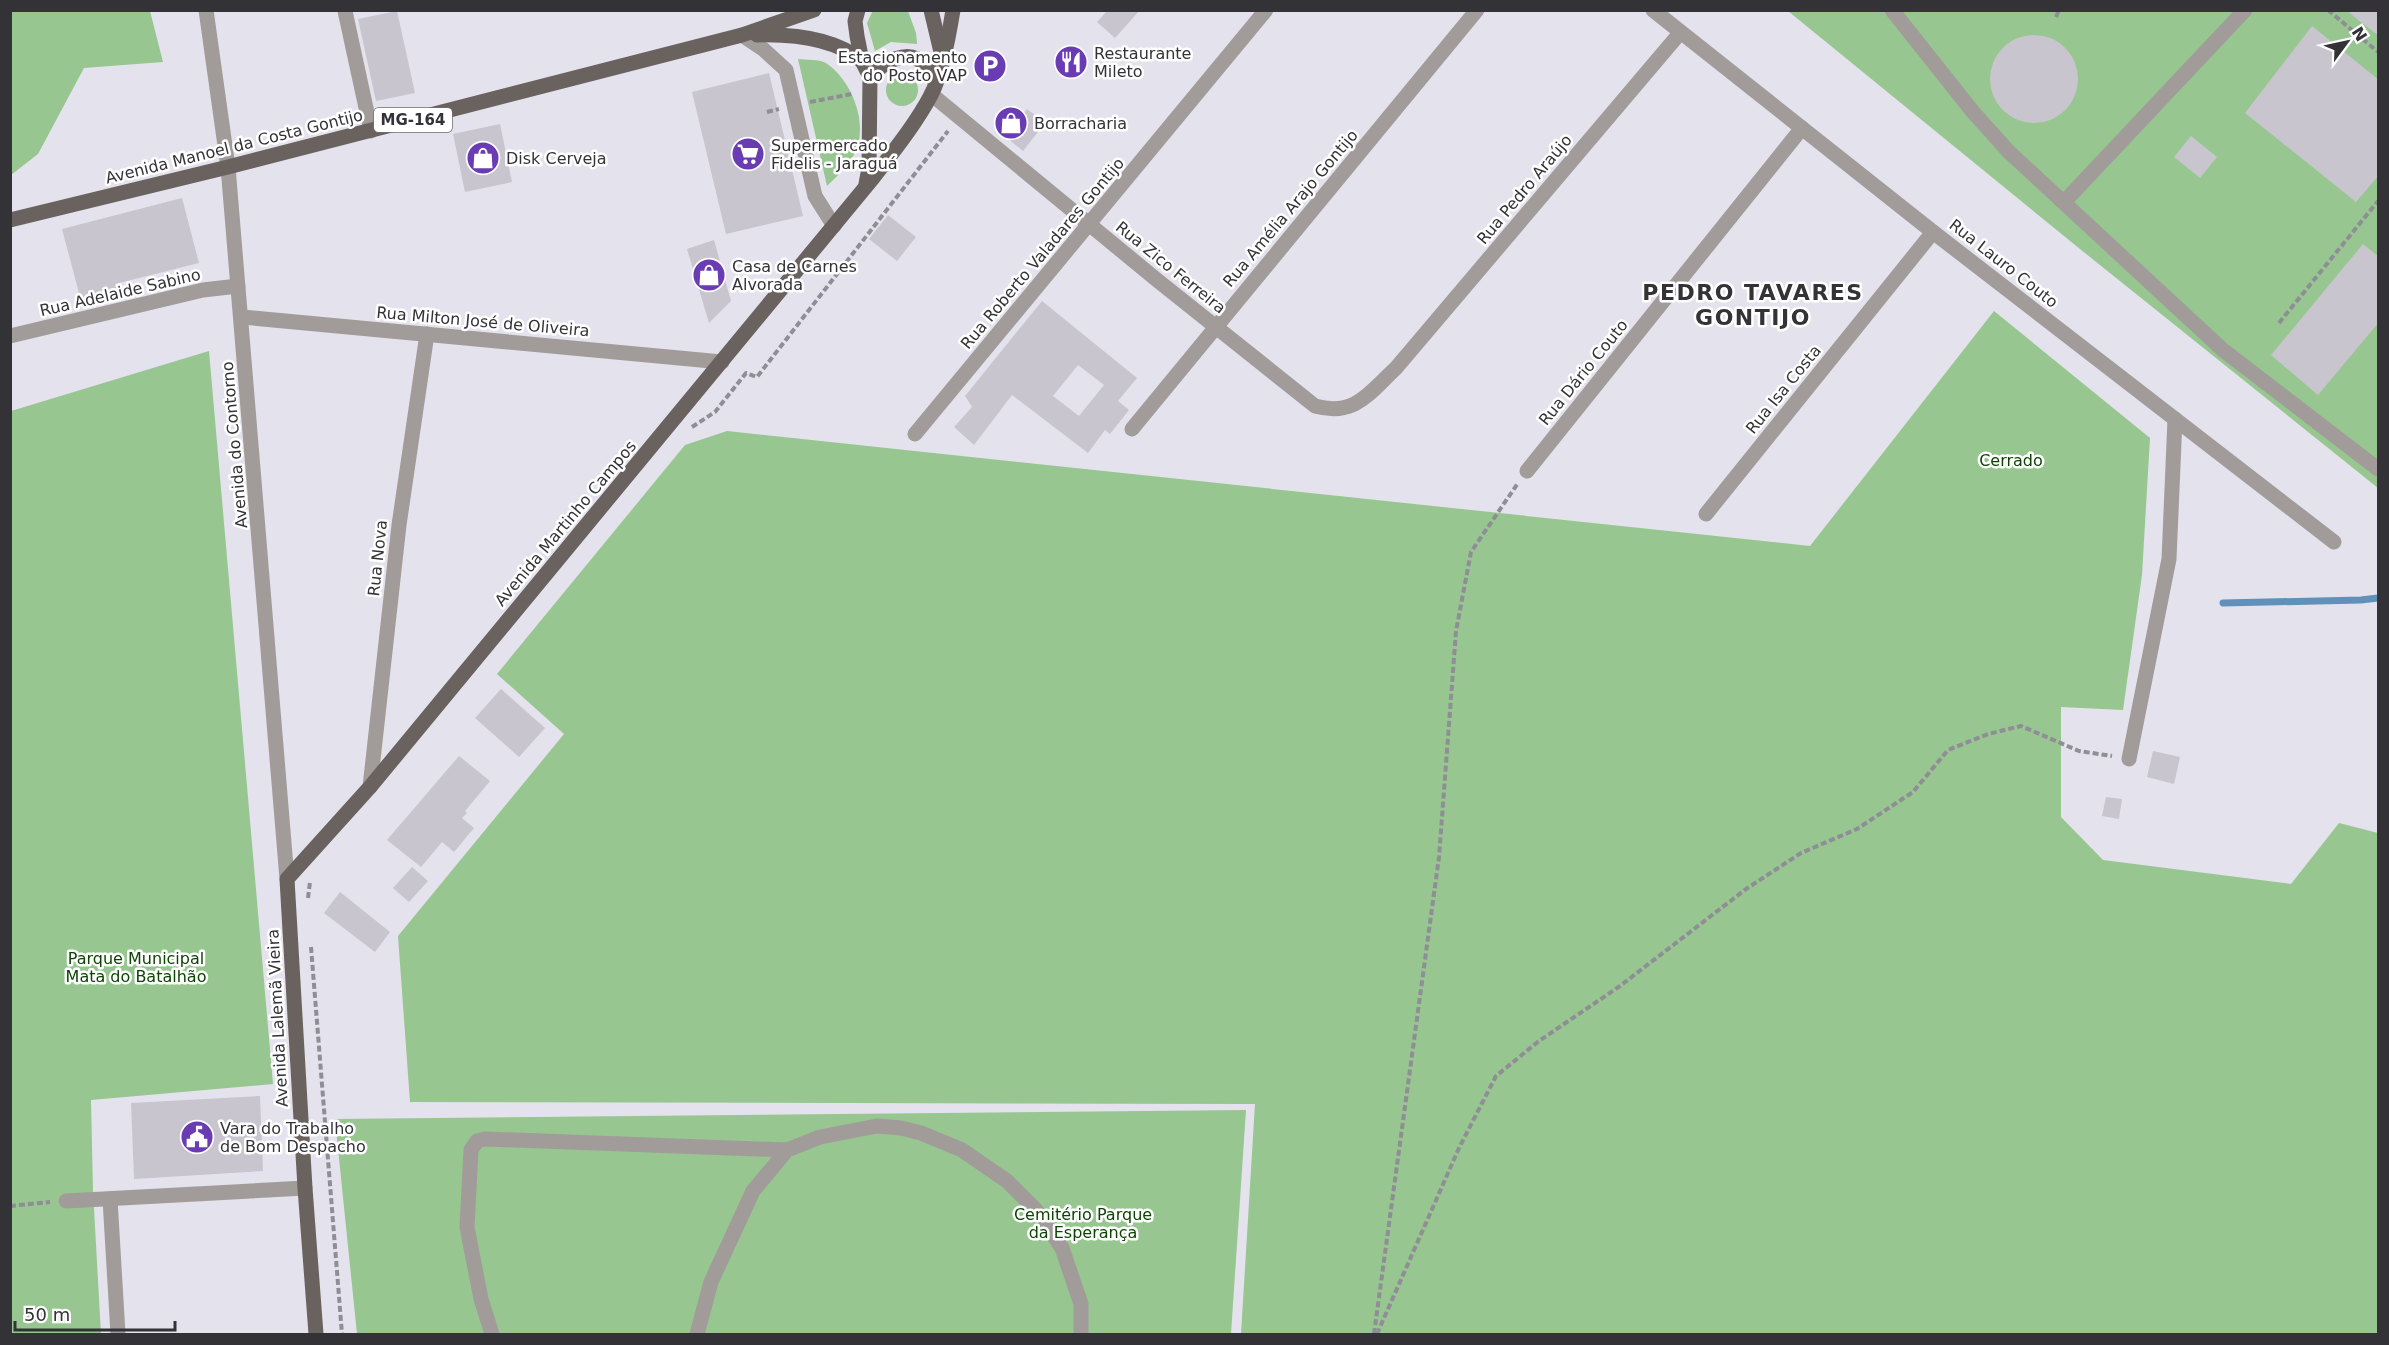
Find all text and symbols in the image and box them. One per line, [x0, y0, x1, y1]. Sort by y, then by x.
north arrow [2317, 12, 2377, 72]
text: N [2348, 23, 2371, 45]
restaurant icon: Restaurante Mileto [1053, 44, 1089, 80]
place label: Restaurante Mileto [1094, 44, 1191, 81]
place label: Estacionamento do Posto VAP [838, 48, 967, 85]
parking icon: Estacionamento do Posto VAP [972, 48, 1008, 84]
street label: Avenida Manoel da Costa Gontijo [103, 105, 365, 188]
shop icon: Borracharia [993, 105, 1029, 141]
road number: MG-164 [374, 108, 452, 132]
place label: Borracharia [1034, 114, 1127, 133]
street label: Rua Amélia Arajo Gontijo [1219, 126, 1362, 291]
street label: Rua Pedro Araújo [1473, 131, 1576, 248]
supermarket icon: Supermercado Fidelis - Jaraguá [730, 136, 766, 172]
place label: Supermercado Fidelis - Jaraguá [771, 136, 898, 173]
shop icon: Disk Cerveja [465, 140, 501, 176]
place label: Disk Cerveja [506, 149, 607, 168]
street label: Rua Roberto Valadares Gontijo [957, 154, 1128, 353]
street label: Rua Lauro Couto [1946, 215, 2062, 312]
street label: Rua Zico Ferreira [1112, 217, 1229, 318]
shop icon: Casa de Carnes Alvorada [691, 257, 727, 293]
place label: Casa de Carnes Alvorada [732, 257, 857, 294]
street label: Rua Adelaide Sabino [38, 265, 202, 320]
district label: PEDRO TAVARES GONTIJO [1642, 280, 1864, 330]
street label: Rua Milton José de Oliveira [376, 303, 590, 340]
street label: Rua Dário Couto [1535, 316, 1632, 429]
street label: Rua Isa Costa [1742, 341, 1825, 438]
street label: Avenida do Contorno [218, 361, 251, 529]
street label: Avenida Martinho Campos [491, 437, 640, 610]
park label: Cerrado [1979, 451, 2043, 470]
street label: Rua Nova [364, 519, 391, 597]
street label: Avenida Lalemã Vieira [263, 929, 292, 1107]
park label: Parque Municipal Mata do Batalhão [66, 949, 206, 986]
public building icon: Vara do Trabalho de Bom Despacho [179, 1119, 215, 1155]
place label: Vara do Trabalho de Bom Despacho [220, 1119, 366, 1156]
park label: Cemitério Parque da Esperança [1014, 1205, 1152, 1242]
scale bar [15, 1294, 176, 1332]
text: 50 m [24, 1304, 70, 1325]

